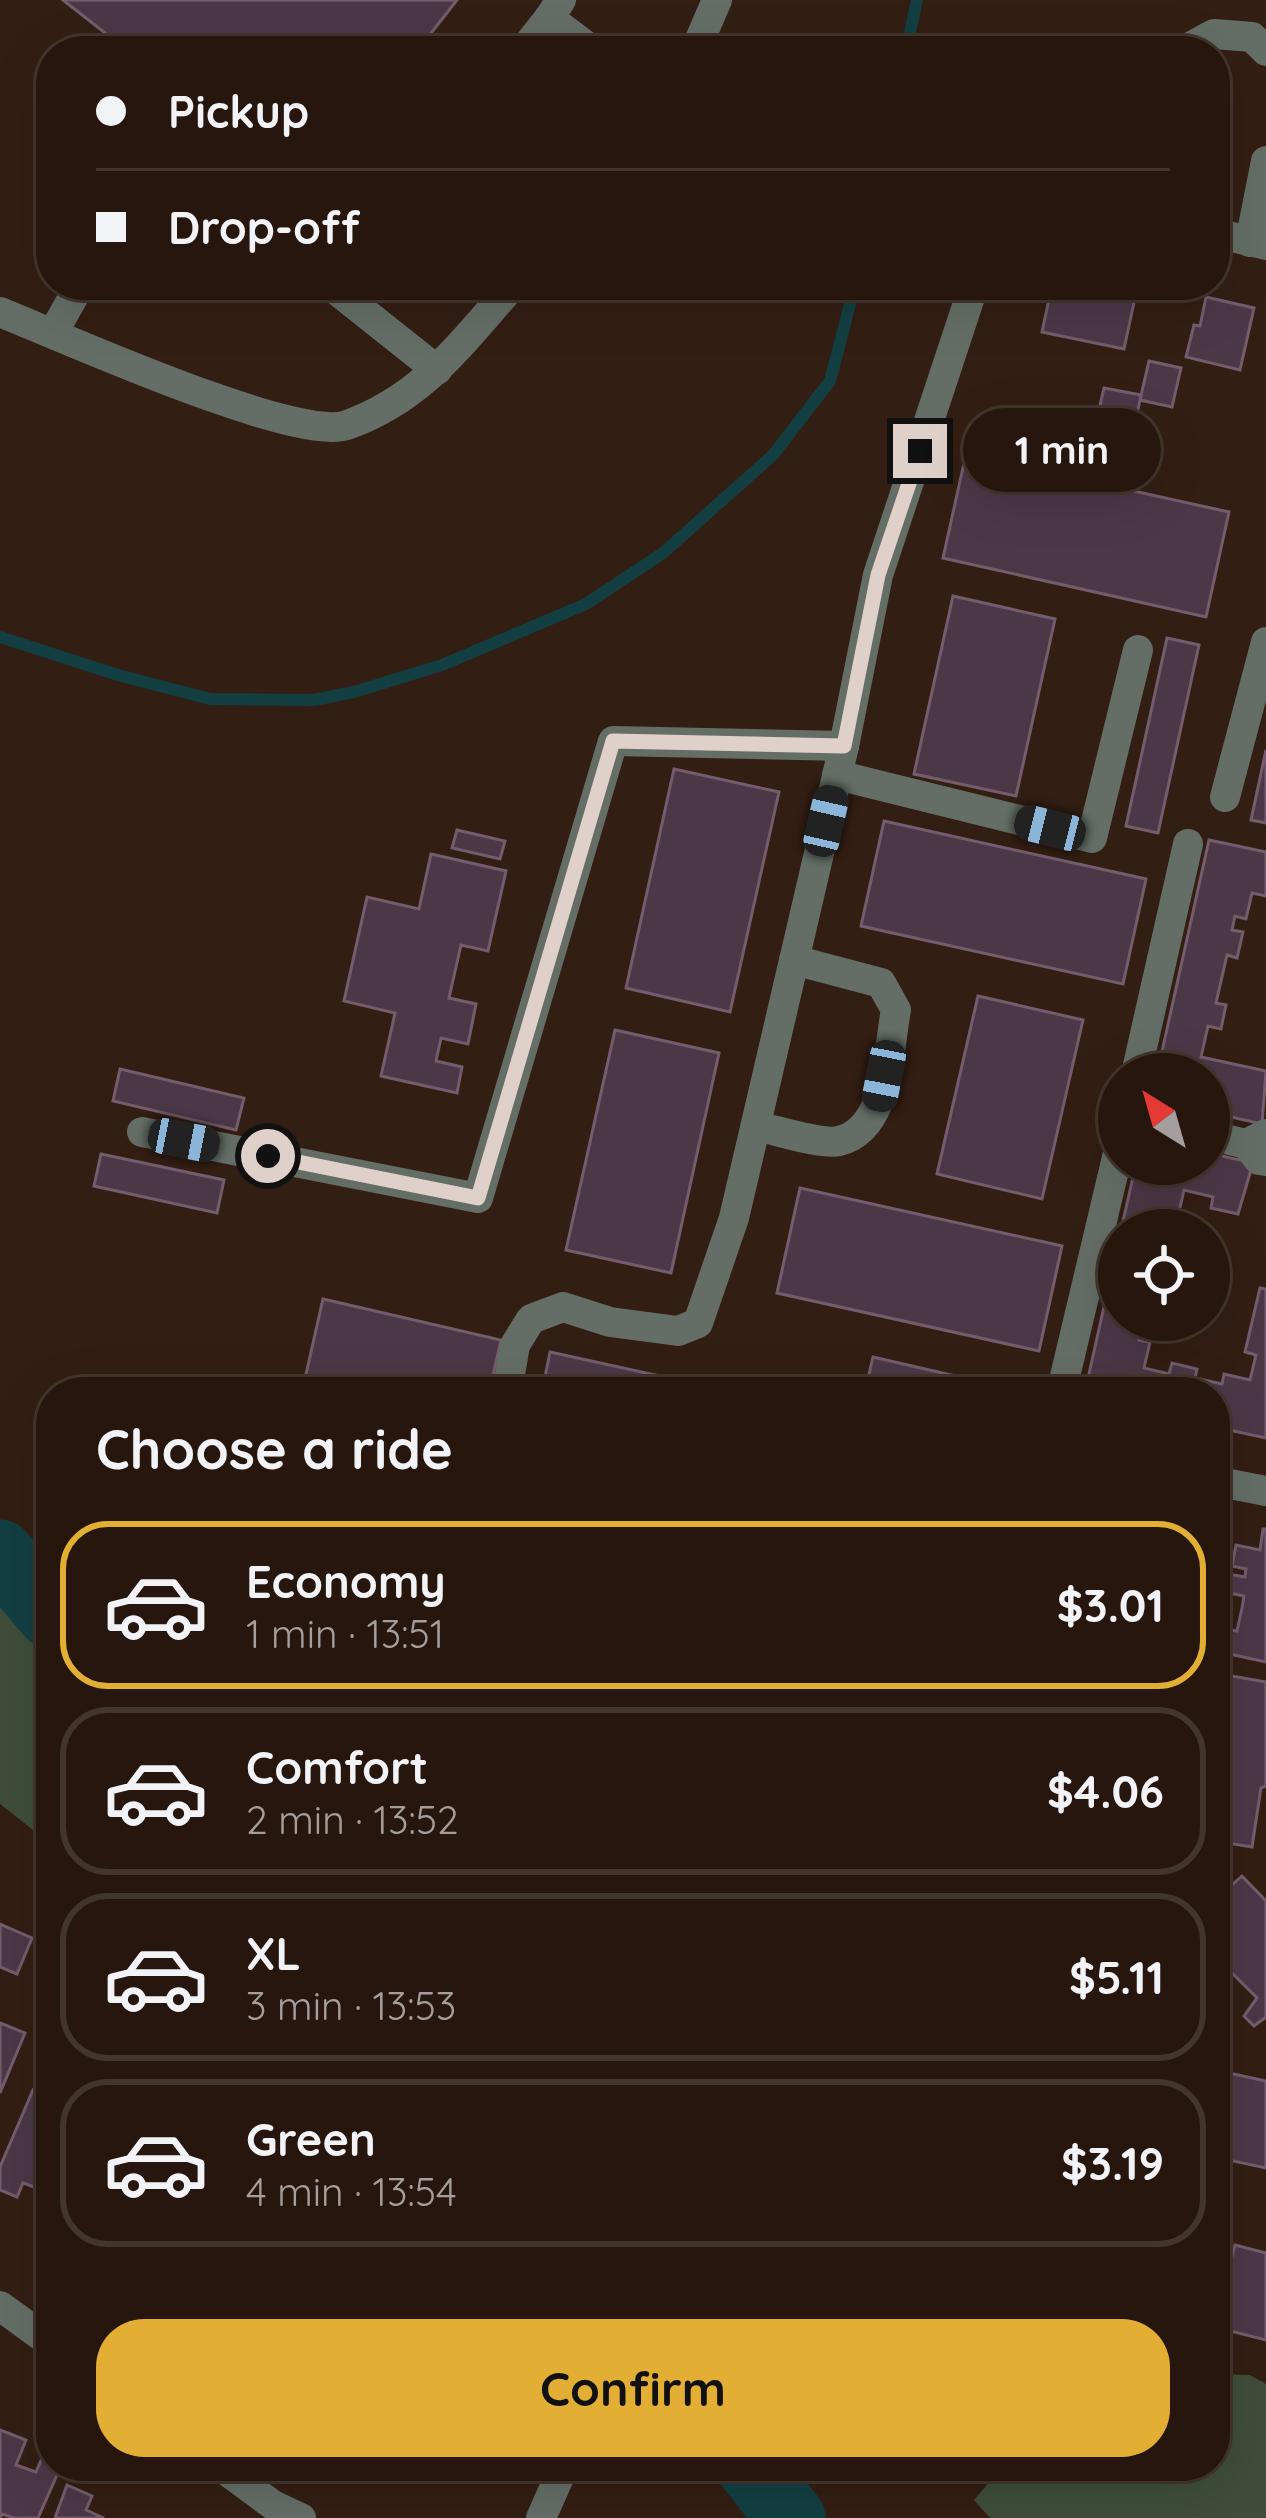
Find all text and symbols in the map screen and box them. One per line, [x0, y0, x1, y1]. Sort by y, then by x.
text: Pickup [168, 83, 309, 139]
text: Drop-off [168, 199, 360, 255]
callout: 1 min [962, 409, 1160, 493]
route end [893, 424, 947, 478]
text: 1 min [1015, 425, 1109, 474]
car [800, 782, 852, 860]
car [1011, 802, 1089, 854]
car [859, 1037, 909, 1115]
north arrow [1098, 1053, 1230, 1185]
map controls [1098, 1053, 1230, 1341]
car [145, 1115, 223, 1165]
route start [241, 1129, 295, 1183]
button: locate [1098, 1209, 1230, 1341]
text: Choose a ride [96, 1415, 453, 1483]
icon: car [102, 1551, 210, 1659]
text: Economy [246, 1553, 446, 1609]
text: $3.01 [1057, 1577, 1164, 1633]
text: 1 min · 13:51 [246, 1609, 444, 1658]
icon: car [102, 1737, 210, 1845]
text: Comfort [246, 1739, 428, 1795]
text: $4.06 [1047, 1763, 1164, 1819]
text: 2 min · 13:52 [246, 1795, 459, 1844]
icon: car [102, 1923, 210, 2031]
text: XL [246, 1925, 301, 1981]
text: $5.11 [1069, 1949, 1164, 2005]
text: 3 min · 13:53 [246, 1981, 456, 2030]
icon: car [102, 2109, 210, 2217]
text: Green [246, 2111, 376, 2167]
text: $3.19 [1061, 2135, 1164, 2191]
text: 4 min · 13:54 [246, 2167, 457, 2216]
button: Confirm [96, 2319, 1170, 2457]

